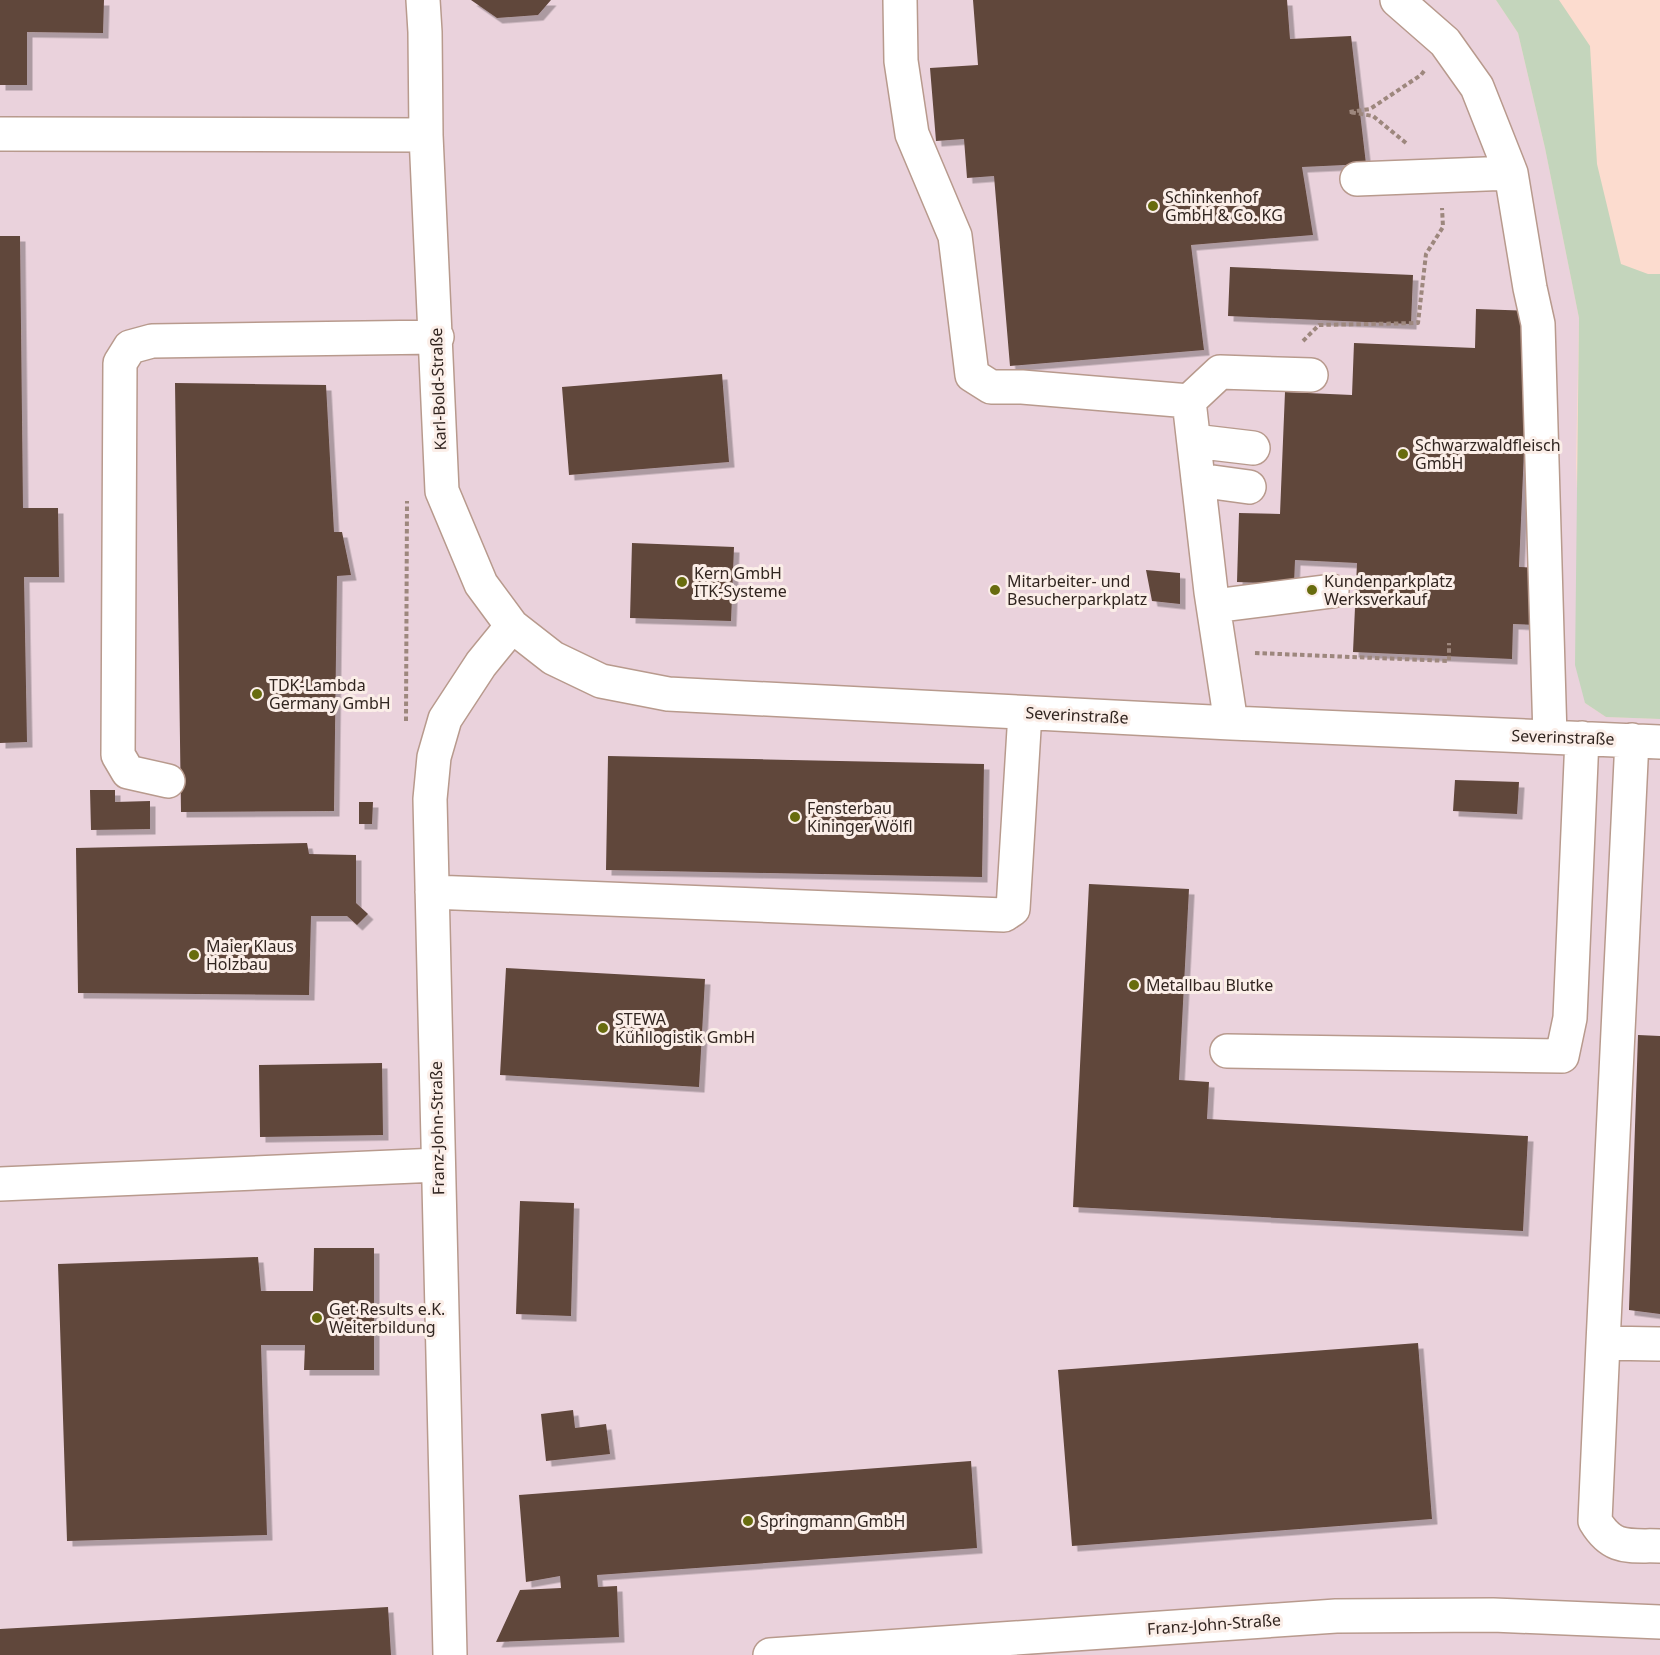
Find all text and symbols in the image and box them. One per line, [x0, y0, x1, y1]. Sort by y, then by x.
place label: Schinkenhof GmbH & Co. KG [1165, 186, 1283, 226]
marker: Schinkenhof GmbH & Co. KG [1146, 199, 1160, 213]
street label: Karl-Bold-Straße [425, 327, 451, 451]
place label: Schwarzwaldfleisch GmbH [1415, 434, 1561, 474]
marker: Schwarzwaldfleisch GmbH [1396, 447, 1410, 461]
place label: Kern GmbH ITK-Systeme [694, 562, 787, 602]
place label: Mitarbeiter- und Besucherparkplatz [1007, 570, 1147, 610]
place label: Kundenparkplatz Werksverkauf [1324, 570, 1453, 610]
marker: Kern GmbH ITK-Systeme [675, 575, 689, 589]
marker: Mitarbeiter- und Besucherparkplatz [988, 583, 1002, 597]
marker: Kundenparkplatz Werksverkauf [1305, 583, 1319, 597]
place label: TDK-Lambda Germany GmbH [269, 674, 391, 714]
marker: TDK-Lambda Germany GmbH [250, 687, 264, 701]
street label: Severinstraße [1025, 701, 1129, 729]
street label: Severinstraße [1511, 724, 1615, 750]
place label: Fensterbau Kininger Wölfl [807, 797, 913, 837]
marker: Fensterbau Kininger Wölfl [788, 810, 802, 824]
place label: Maier Klaus Holzbau [206, 935, 294, 975]
marker: Maier Klaus Holzbau [187, 948, 201, 962]
place label: Metallbau Blutke [1146, 974, 1273, 996]
marker: Metallbau Blutke [1127, 978, 1141, 992]
place label: STEWA Kühllogistik GmbH [615, 1008, 755, 1048]
marker: STEWA Kühllogistik GmbH [596, 1021, 610, 1035]
street label: Franz-John-Straße [425, 1061, 449, 1195]
place label: Get Results e.K. Weiterbildung [329, 1298, 445, 1338]
marker: Get Results e.K. Weiterbildung [310, 1311, 324, 1325]
place label: Springmann GmbH [760, 1510, 905, 1532]
marker: Springmann GmbH [741, 1514, 755, 1528]
street label: Franz-John-Straße [1146, 1608, 1282, 1640]

